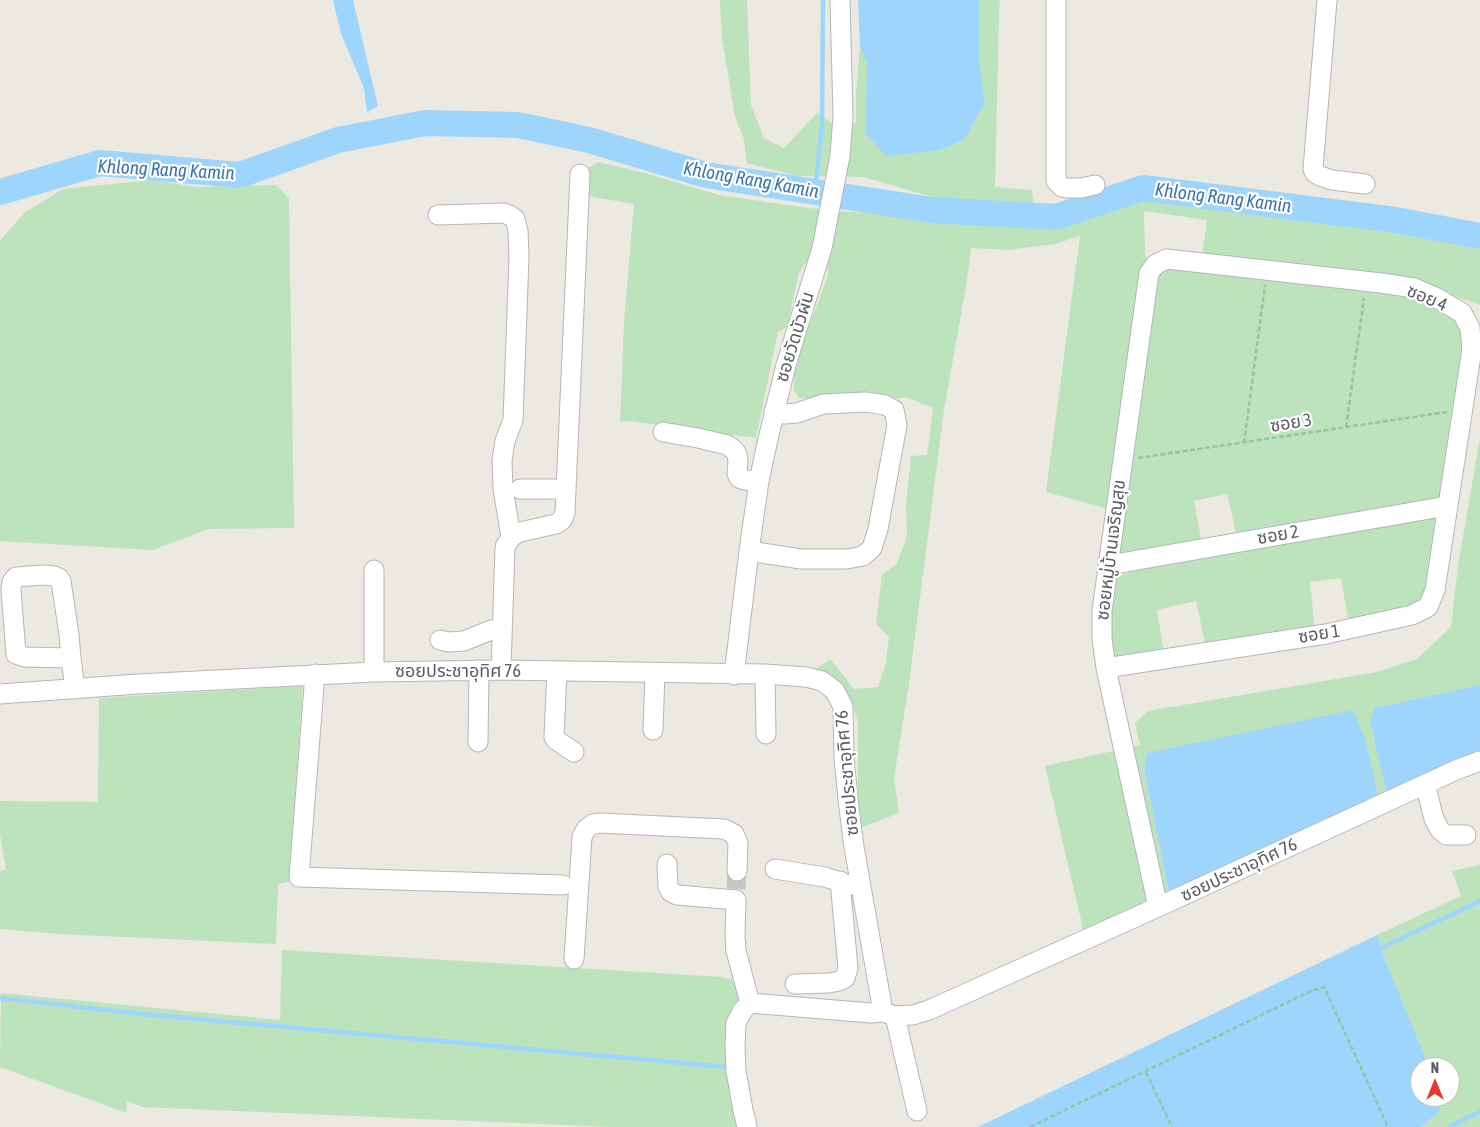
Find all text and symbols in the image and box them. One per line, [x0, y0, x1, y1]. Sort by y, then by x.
water label: Khlong Rang Kamin [97, 155, 235, 185]
water label: Khlong Rang Kamin [682, 157, 820, 203]
water label: Khlong Rang Kamin [1154, 178, 1292, 218]
street label: ซอย 4 [1403, 280, 1451, 316]
street label: ซอยวัดบัวผัน [771, 289, 819, 385]
street label: ซอย 3 [1269, 409, 1313, 437]
street label: ซอยหมู่บ้านเจริญสุข [1092, 478, 1130, 622]
street label: ซอย 2 [1255, 521, 1301, 549]
street label: ซอย 1 [1297, 620, 1341, 648]
street label: ซอยประชาอุทิศ 76 [395, 660, 521, 682]
street label: ซอยประชาอุทิศ 76 [831, 709, 863, 837]
street label: ซอยประชาอุทิศ 76 [1177, 834, 1301, 906]
north arrow [1410, 1057, 1460, 1107]
text: N [1431, 1060, 1439, 1076]

